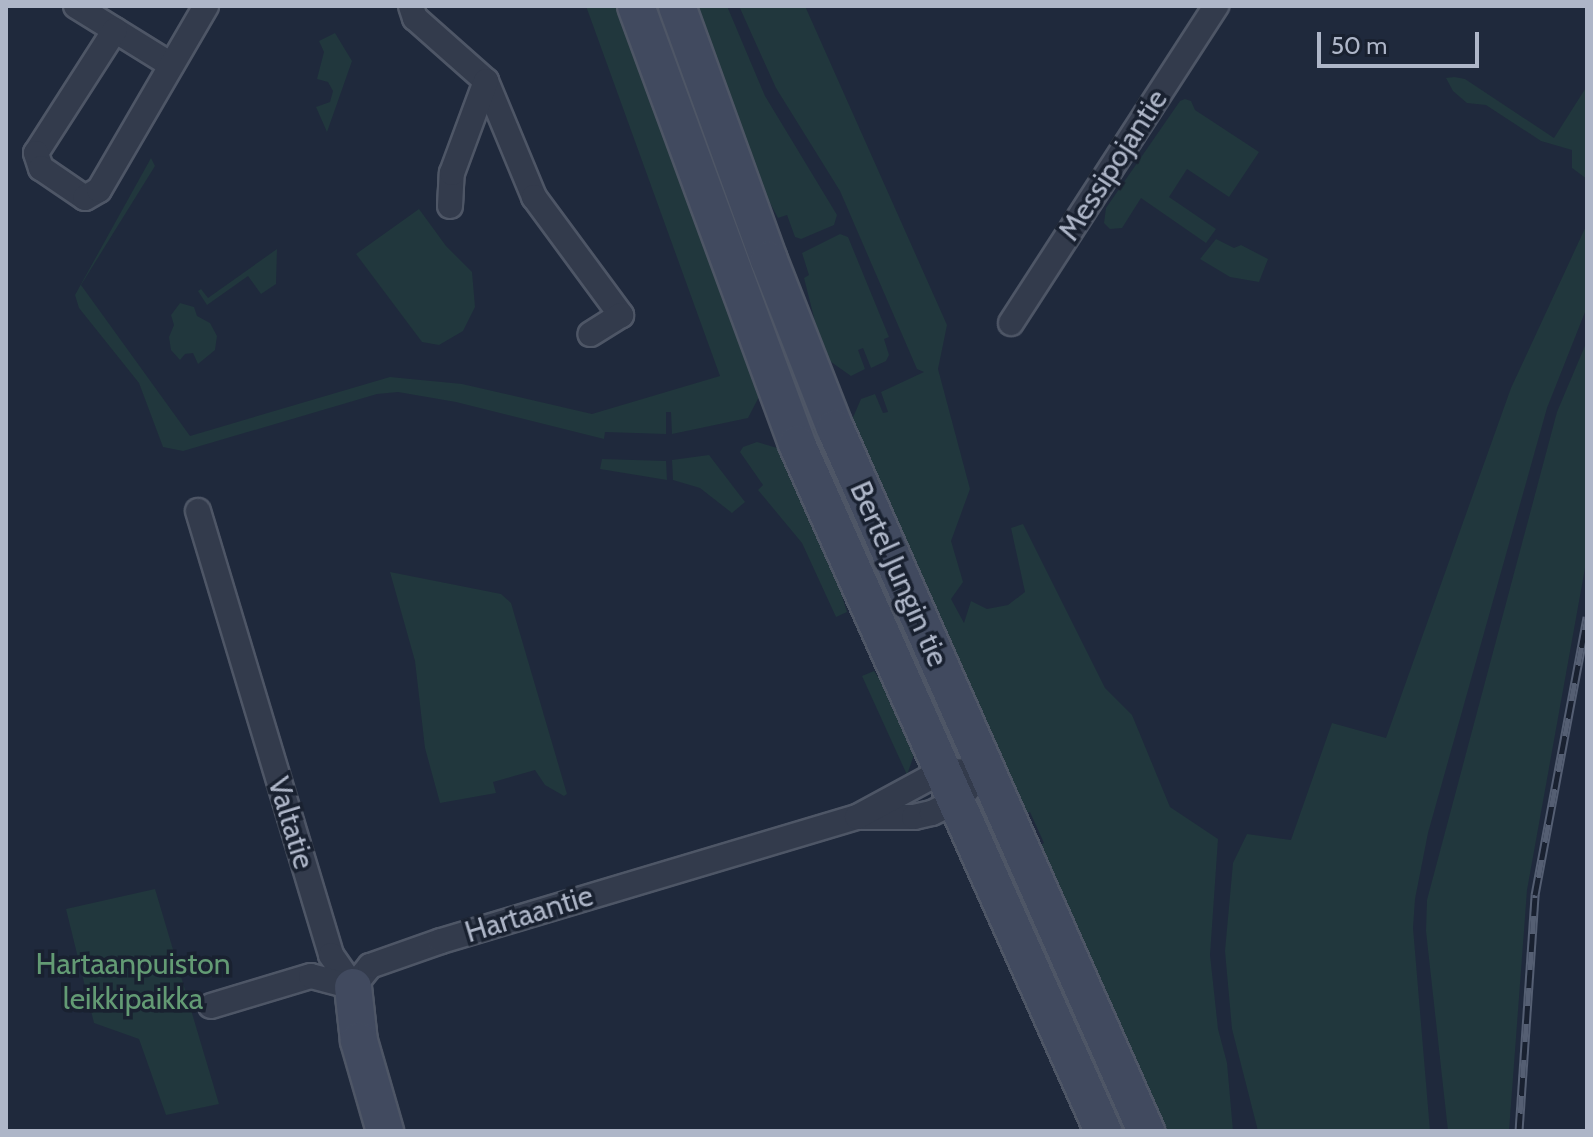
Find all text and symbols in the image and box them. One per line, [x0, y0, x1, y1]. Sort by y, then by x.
scale bar [1321, 16, 1483, 66]
text: 50 m [1331, 31, 1387, 60]
street label: Messipojantie [1051, 83, 1175, 247]
street label: Bertel Jungin tie [842, 476, 956, 672]
street label: Valtatie [260, 773, 322, 873]
street label: Hartaantie [461, 877, 597, 951]
park label: Hartaanpuiston leikkipaikka [36, 946, 230, 1016]

